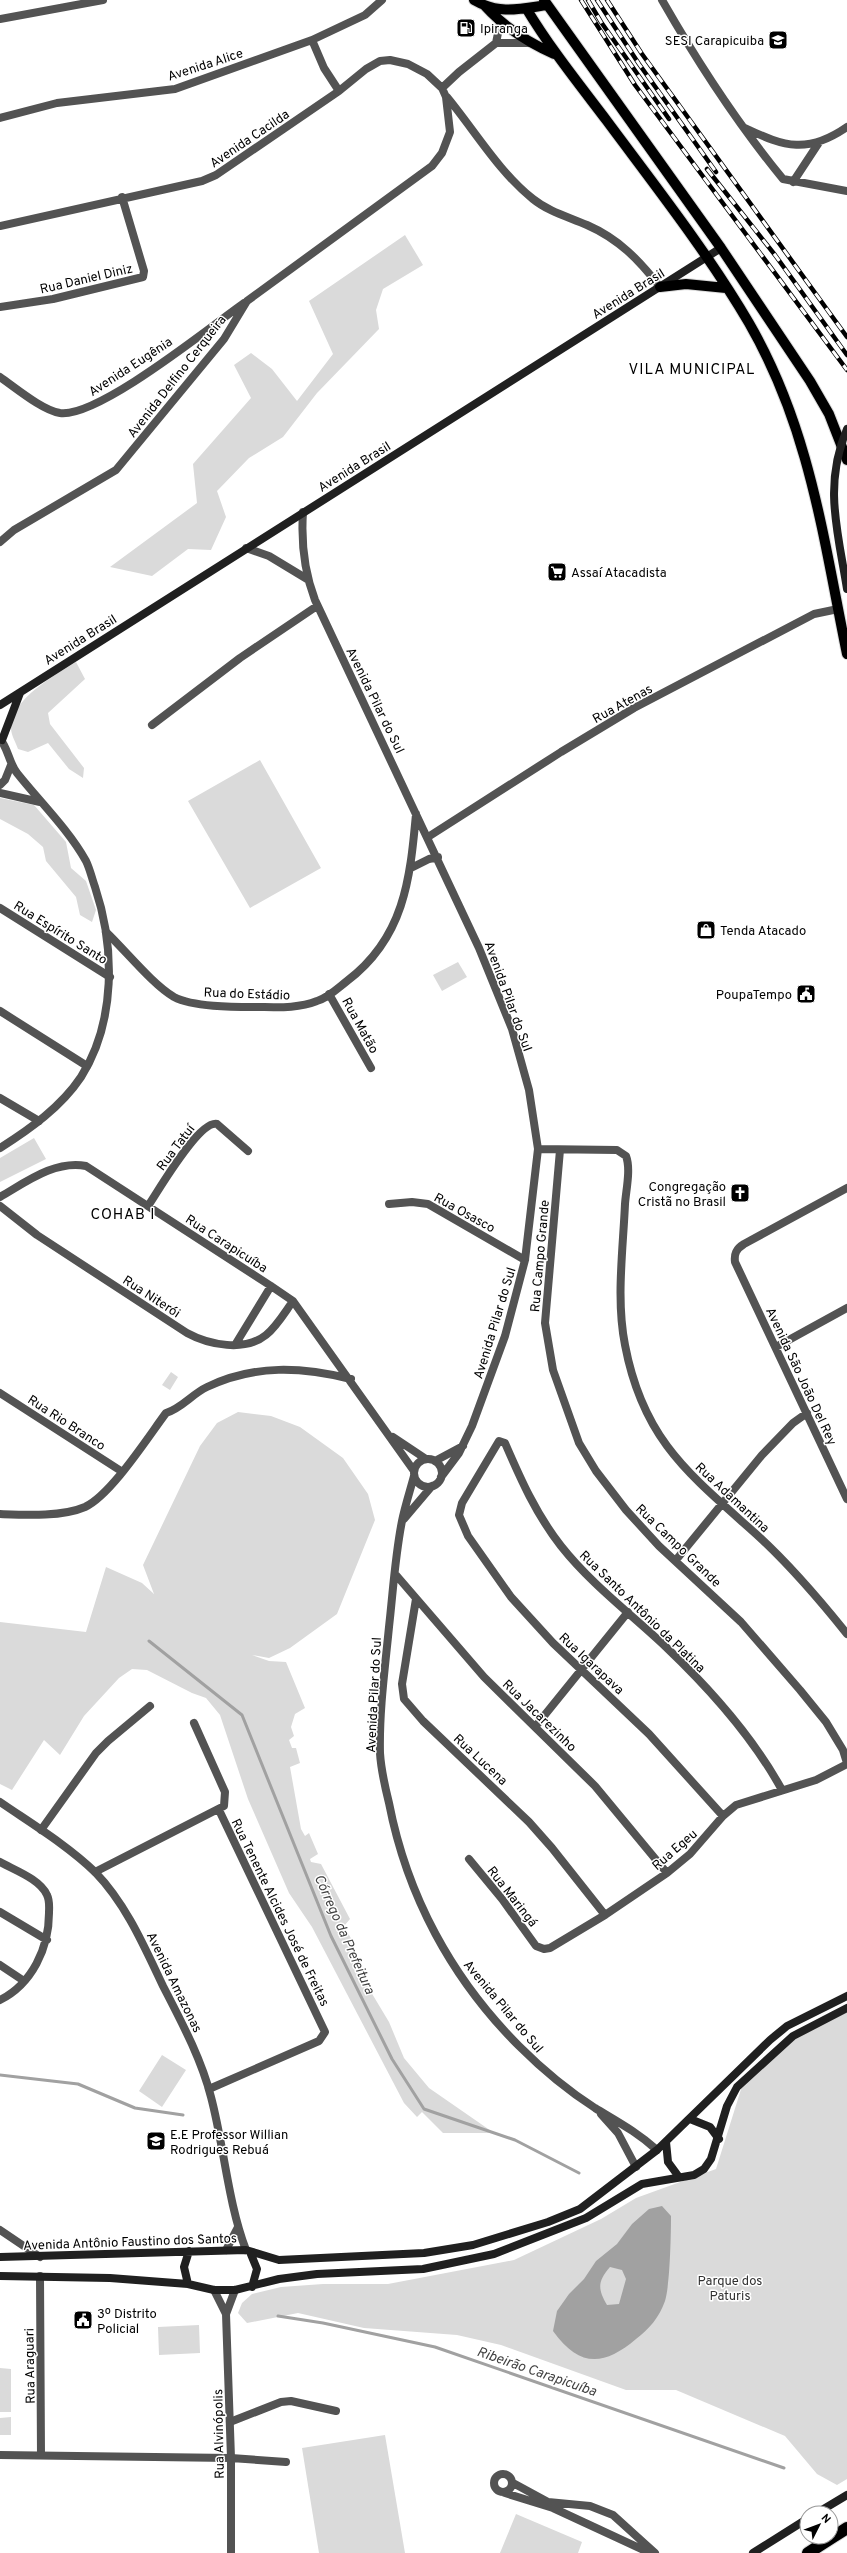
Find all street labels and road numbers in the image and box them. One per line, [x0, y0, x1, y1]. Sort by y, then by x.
street label: Avenida Alice [166, 46, 245, 86]
street label: Avenida Cacilda [207, 107, 293, 172]
street label: Rua Daniel Diniz [38, 261, 134, 298]
street label: Avenida Brasil [590, 266, 668, 323]
street label: Avenida Delfino Cerqueira [125, 313, 230, 442]
street label: Avenida Eugênia [86, 335, 176, 401]
street label: Avenida Brasil [316, 439, 394, 496]
street label: Avenida Brasil [42, 612, 120, 669]
street label: Avenida Pilar do Sul [342, 645, 407, 756]
street label: Rua Atenas [590, 682, 656, 728]
street label: Rua Espírito Santo [10, 898, 110, 969]
street label: Avenida Pilar do Sul [480, 940, 534, 1054]
street label: Rua do Estádio [203, 985, 290, 1005]
street label: Rua Matão [337, 995, 381, 1057]
street label: Rua Tatuí [154, 1121, 200, 1175]
street label: Rua Osasco [431, 1190, 497, 1237]
street label: Rua Campo Grande [528, 1199, 554, 1313]
street label: Rua Carapicuíba [182, 1212, 270, 1277]
street label: Avenida Pilar do Sul [471, 1266, 521, 1381]
street label: Rua Niterói [119, 1273, 183, 1322]
street label: Avenida São João Del Rey [761, 1305, 839, 1448]
street label: Rua Rio Branco [24, 1393, 108, 1455]
street label: Rua Adamantina [691, 1460, 772, 1537]
street label: Rua Campo Grande [631, 1502, 724, 1591]
street label: Rua Santo Antônio da Platina [575, 1548, 708, 1677]
street label: Rua Igarapava [555, 1630, 627, 1699]
street label: Avenida Pilar do Sul [364, 1637, 386, 1753]
street label: Rua Jacarezinho [498, 1677, 579, 1756]
street label: Rua Lucena [449, 1731, 510, 1790]
street label: Rua Tenente Alcides José de Freitas [227, 1816, 332, 2009]
street label: Rua Egeu [649, 1827, 701, 1874]
street label: Rua Maringá [483, 1864, 540, 1931]
street label: Avenida Amazonas [142, 1930, 204, 2036]
street label: Avenida Pilar do Sul [459, 1958, 546, 2057]
street label: Avenida Antônio Faustino dos Santos [23, 2231, 237, 2255]
street label: Rua Araguari [22, 2328, 40, 2404]
street label: Rua Alvinópolis [211, 2389, 229, 2479]

